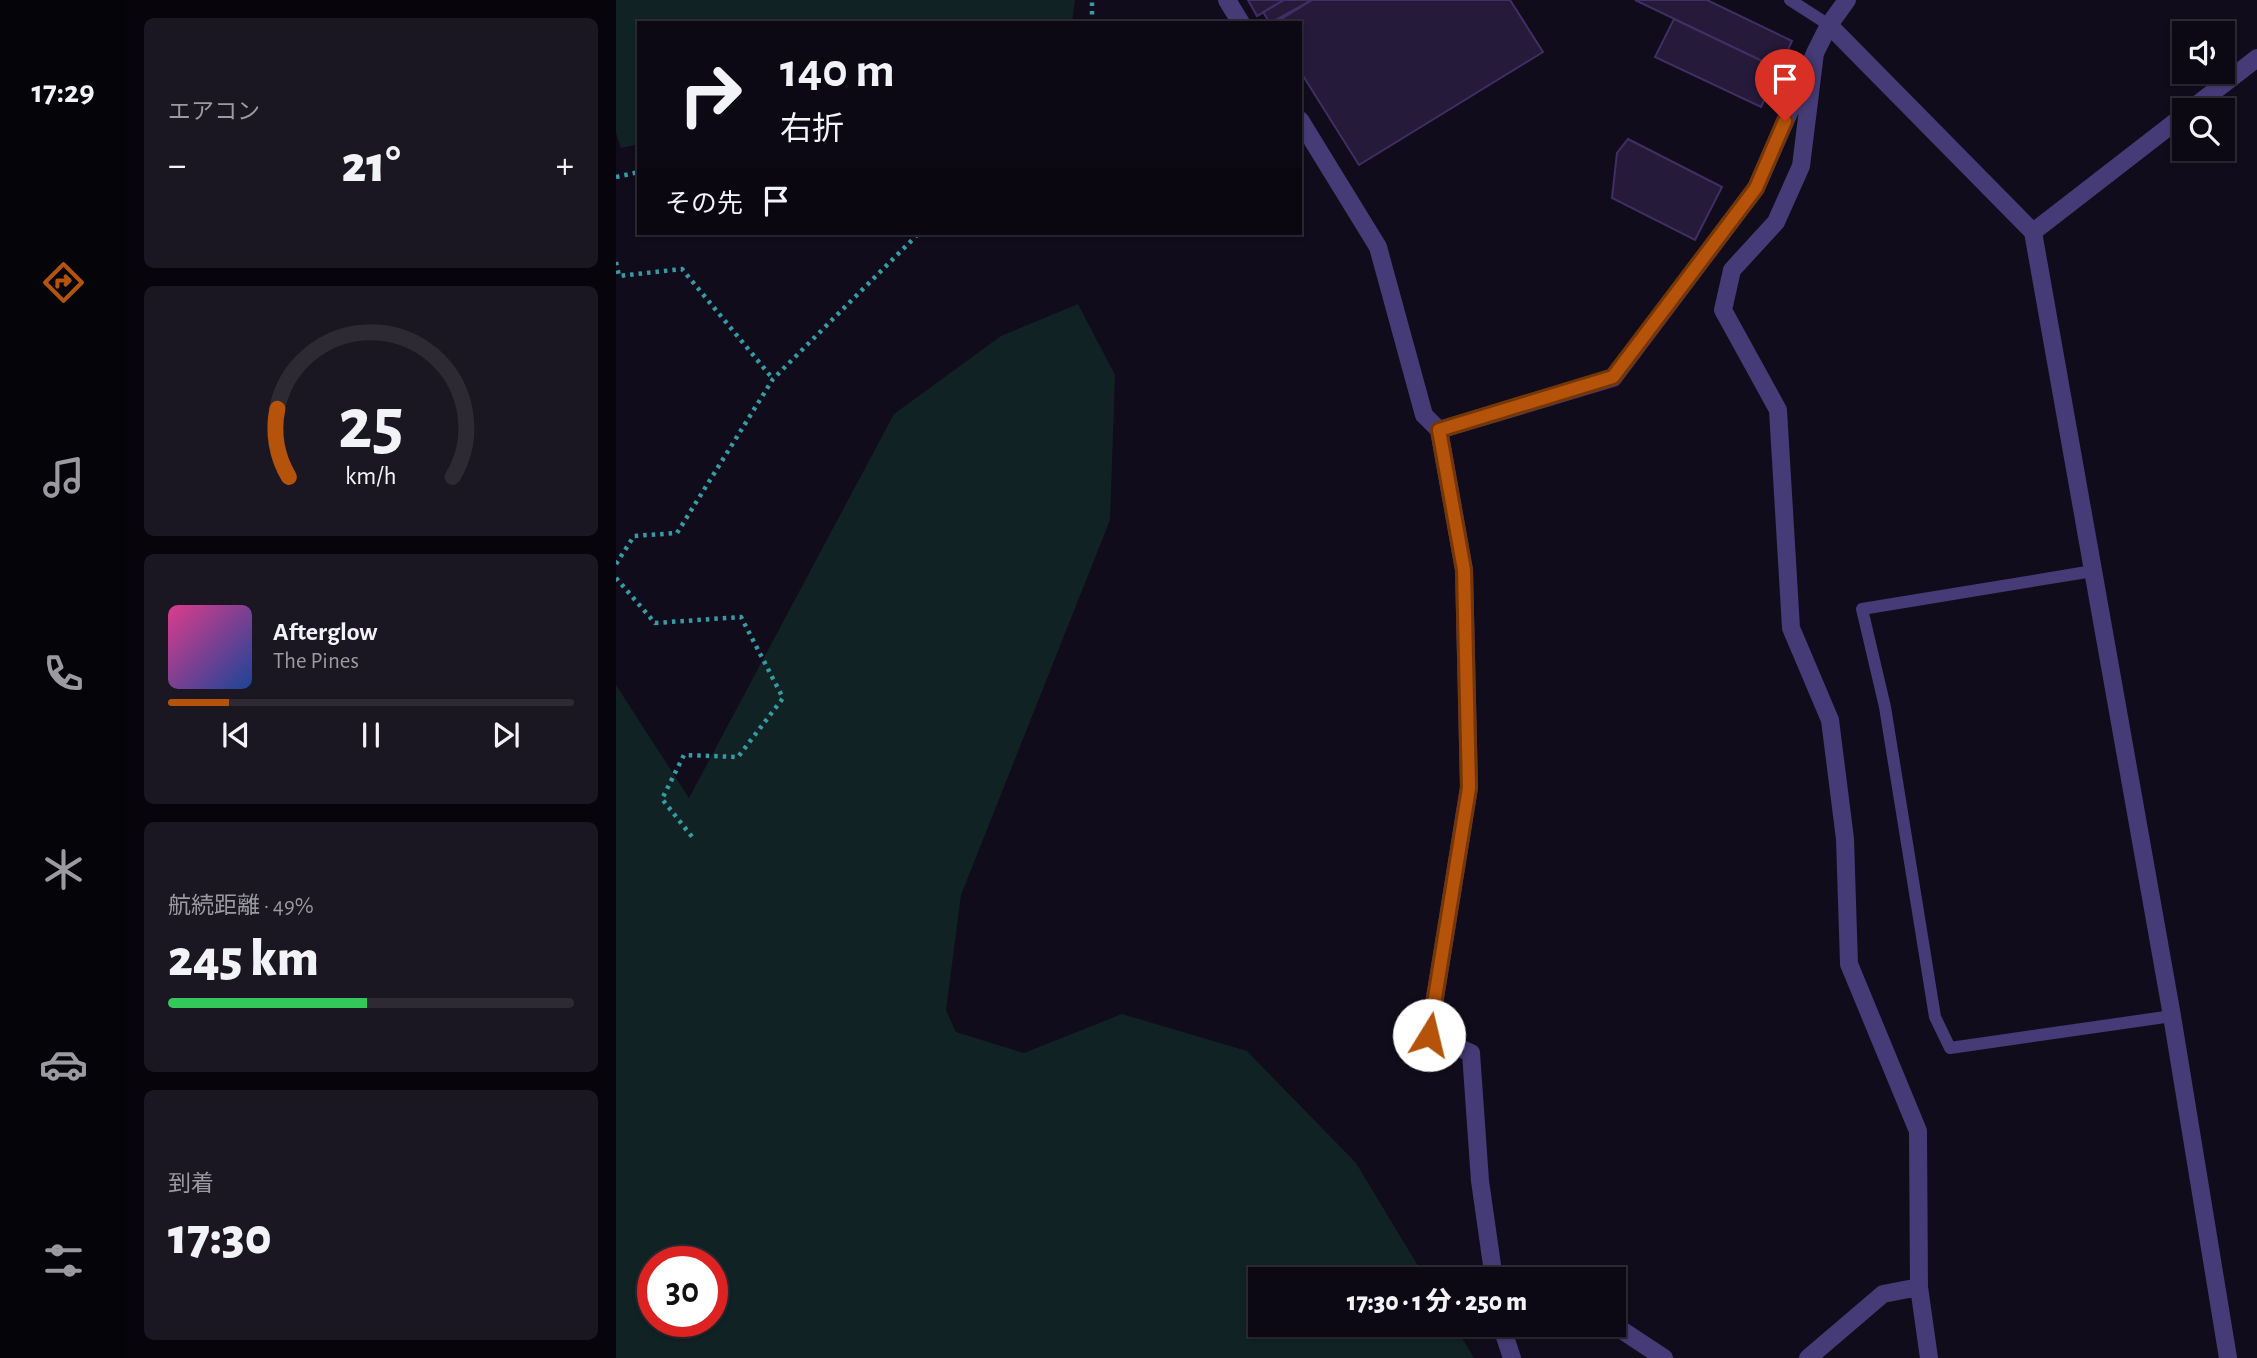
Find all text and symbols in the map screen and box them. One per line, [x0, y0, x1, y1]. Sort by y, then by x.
map controls [2172, 21, 2235, 161]
button: sound [2172, 21, 2235, 84]
text: 140 m [780, 47, 895, 96]
icon: right [665, 49, 756, 140]
pin [1755, 49, 1815, 121]
icon: arrive [1766, 60, 1804, 98]
text: 17:29 [31, 76, 95, 108]
button: search [2172, 98, 2235, 161]
text: エアコン [168, 101, 260, 124]
text: 右折 [780, 113, 844, 145]
text: 21° [341, 139, 401, 191]
text: − [168, 147, 186, 185]
text: + [556, 147, 574, 185]
icon: arrive [757, 182, 795, 220]
text: その先 [665, 191, 743, 217]
icon: directions [39, 258, 88, 307]
text: 25 [338, 389, 404, 462]
icon: music [39, 453, 88, 502]
text: km/h [345, 464, 397, 489]
text: Afterglow [273, 619, 377, 645]
icon: phone [39, 649, 88, 698]
text: The Pines [273, 650, 359, 673]
icon: previous [217, 716, 255, 754]
icon: pause [352, 716, 390, 754]
icon: next [487, 716, 525, 754]
icon: climate [39, 845, 88, 894]
text: 航続距離 · 49% [168, 895, 314, 918]
text: 245 km [168, 933, 319, 985]
position arrow [1392, 998, 1466, 1072]
icon: car [39, 1040, 88, 1089]
text: 到着 [168, 1173, 214, 1196]
text: 17:30 [168, 1211, 272, 1263]
icon: filters [39, 1236, 88, 1285]
speed limit sign: 30 [637, 1246, 728, 1337]
text: 17:30 · 1 分 · 250 m [1347, 1289, 1527, 1315]

